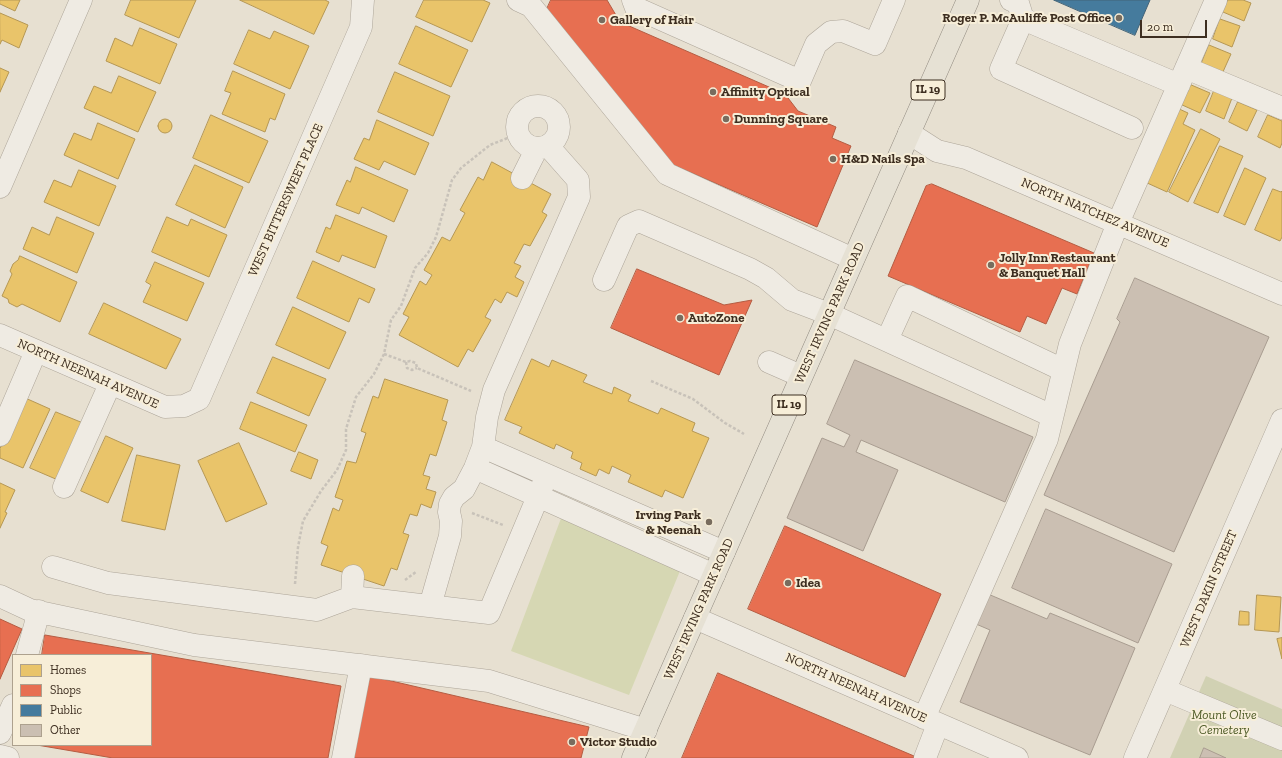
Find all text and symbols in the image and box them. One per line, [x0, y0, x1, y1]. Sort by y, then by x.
place label: Roger P. McAuliffe Post Office [942, 10, 1111, 26]
place label: Gallery of Hair [610, 12, 694, 28]
scale bar [1142, 12, 1209, 38]
marker: Roger P. McAuliffe Post Office [1114, 13, 1124, 23]
marker: Gallery of Hair [597, 15, 607, 25]
text: 20 m [1147, 20, 1173, 34]
road number: IL 19 [911, 80, 945, 100]
place label: Affinity Optical [721, 84, 810, 100]
marker: Affinity Optical [708, 87, 718, 97]
place label: Dunning Square [734, 111, 828, 127]
marker: Dunning Square [721, 114, 731, 124]
street label: WEST BITTERSWEET PLACE [245, 121, 327, 279]
place label: H&D Nails Spa [841, 151, 925, 167]
marker: H&D Nails Spa [828, 154, 838, 164]
street label: NORTH NATCHEZ AVENUE [1019, 175, 1171, 251]
street label: WEST IRVING PARK ROAD [792, 240, 868, 386]
place label: Jolly Inn Restaurant & Banquet Hall [999, 250, 1116, 281]
marker: Jolly Inn Restaurant & Banquet Hall [986, 260, 996, 270]
place label: AutoZone [688, 310, 744, 326]
marker: AutoZone [675, 313, 685, 323]
street label: NORTH NEENAH AVENUE [15, 336, 161, 412]
road number: IL 19 [772, 395, 806, 415]
place label: Irving Park & Neenah [635, 507, 701, 538]
marker: Irving Park & Neenah [704, 517, 714, 527]
street label: WEST DAKIN STREET [1177, 528, 1241, 650]
street label: WEST IRVING PARK ROAD [661, 536, 737, 682]
place label: Idea [796, 575, 821, 591]
marker: Idea [783, 578, 793, 588]
street label: NORTH NEENAH AVENUE [783, 650, 929, 726]
legend [12, 654, 152, 746]
text: Homes [50, 663, 86, 677]
text: Shops [50, 683, 81, 697]
text: Public [50, 703, 82, 717]
park label: Mount Olive Cemetery [1191, 707, 1257, 738]
text: Other [50, 723, 81, 737]
place label: Victor Studio [580, 734, 657, 750]
marker: Victor Studio [567, 737, 577, 747]

